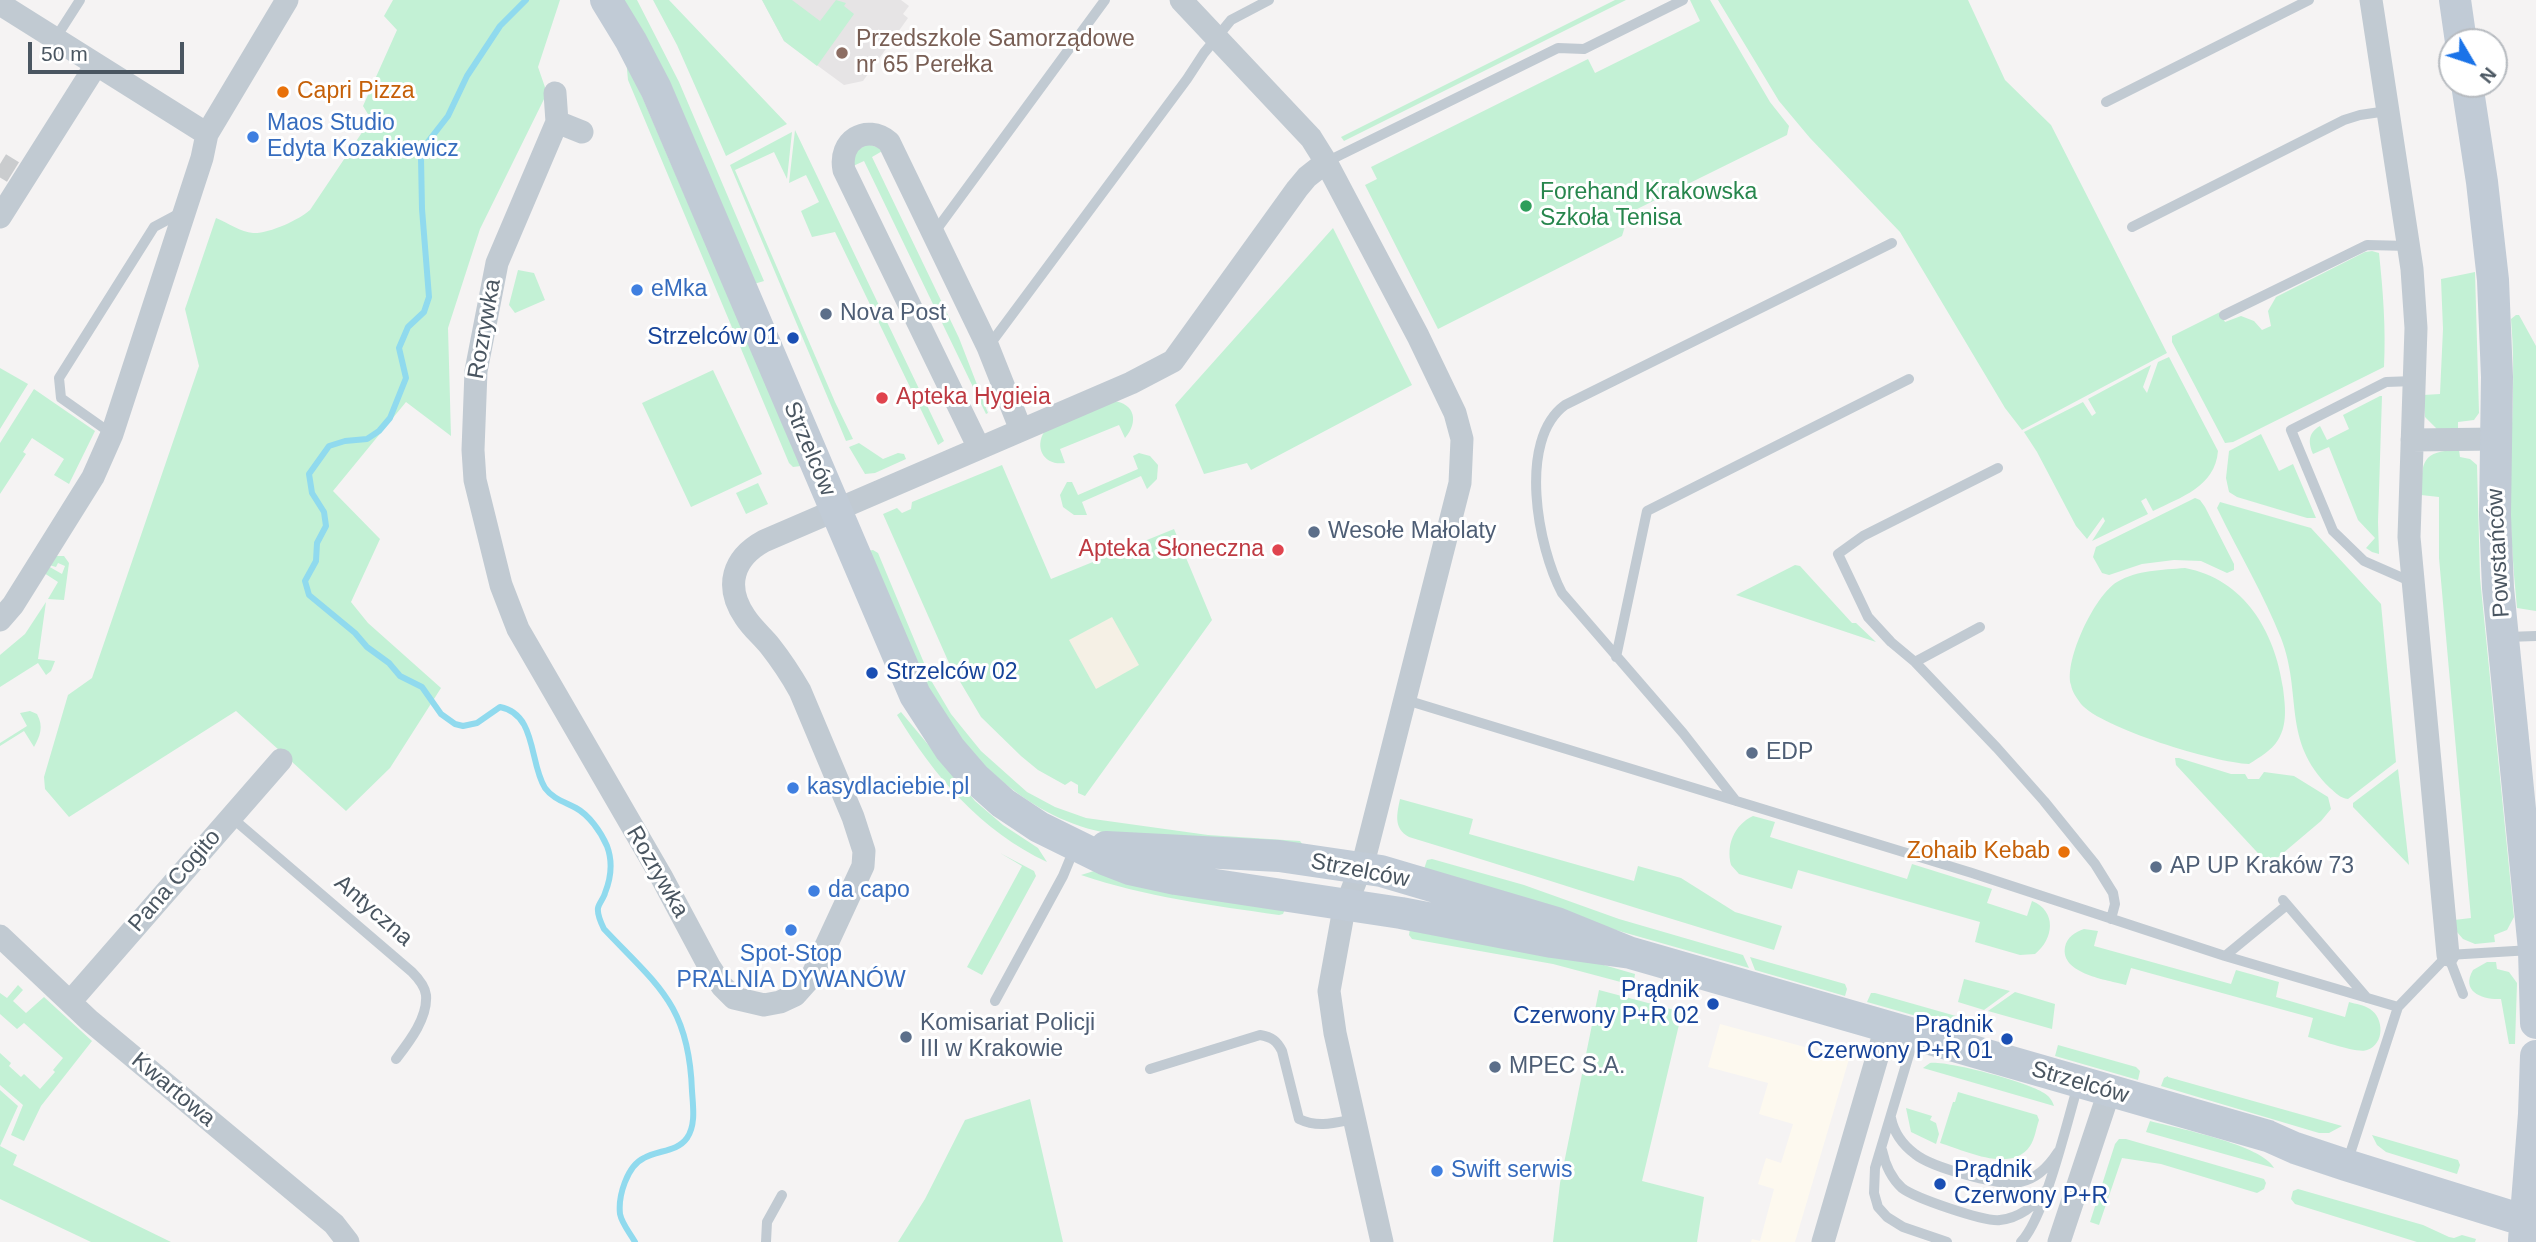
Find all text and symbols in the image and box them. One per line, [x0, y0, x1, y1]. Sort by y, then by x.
place label: Przedszkole Samorządowe nr 65 Perełka [856, 26, 1135, 80]
scale bar [32, 28, 187, 72]
north arrow [2438, 28, 2508, 98]
text: 50 m [41, 42, 88, 65]
marker: Przedszkole Samorządowe nr 65 Perełka [834, 45, 850, 61]
text: N [2476, 63, 2501, 87]
place label: Capri Pizza [297, 78, 415, 106]
marker: Capri Pizza [275, 84, 291, 100]
place label: Maos Studio Edyta Kozakiewicz [267, 110, 459, 164]
marker: Maos Studio Edyta Kozakiewicz [245, 129, 261, 145]
place label: Forehand Krakowska Szkoła Tenisa [1540, 179, 1757, 233]
marker: Forehand Krakowska Szkoła Tenisa [1518, 198, 1534, 214]
place label: eMka [651, 276, 707, 304]
street label: Rozrywka [463, 277, 507, 381]
marker: eMka [629, 282, 645, 298]
place label: Nova Post [840, 300, 946, 328]
marker: Nova Post [818, 306, 834, 322]
place label: Strzelców 01 [647, 324, 779, 352]
marker: Strzelców 01 [785, 330, 801, 346]
place label: Apteka Hygieia [896, 384, 1051, 412]
marker: Apteka Hygieia [874, 390, 890, 406]
street label: Strzelców [777, 398, 841, 500]
street label: Powstańców [2482, 488, 2516, 618]
place label: Wesołe Małolaty [1328, 518, 1496, 546]
marker: Wesołe Małolaty [1306, 524, 1322, 540]
place label: Apteka Słoneczna [1079, 536, 1264, 564]
marker: Apteka Słoneczna [1270, 542, 1286, 558]
place label: Strzelców 02 [886, 659, 1018, 687]
marker: Strzelców 02 [864, 665, 880, 681]
place label: EDP [1766, 739, 1813, 767]
marker: EDP [1744, 745, 1760, 761]
place label: kasydlaciebie.pl [807, 774, 969, 802]
marker: kasydlaciebie.pl [785, 780, 801, 796]
street label: Rozrywka [620, 821, 694, 923]
street label: Pana Cogito [123, 824, 227, 938]
place label: Zohaib Kebab [1907, 838, 2050, 866]
marker: Zohaib Kebab [2056, 844, 2072, 860]
street label: Strzelców [1308, 848, 1412, 894]
place label: AP UP Kraków 73 [2170, 853, 2354, 881]
marker: AP UP Kraków 73 [2148, 859, 2164, 875]
street label: Antyczna [328, 870, 418, 952]
place label: da capo [828, 877, 910, 905]
marker: da capo [806, 883, 822, 899]
marker: Spot-Stop PRALNIA DYWANÓW [783, 922, 799, 938]
place label: Spot-Stop PRALNIA DYWANÓW [676, 941, 906, 995]
place label: Prądnik Czerwony P+R 02 [1513, 977, 1699, 1031]
marker: Prądnik Czerwony P+R 02 [1705, 996, 1721, 1012]
place label: Komisariat Policji III w Krakowie [920, 1010, 1095, 1064]
place label: Prądnik Czerwony P+R 01 [1807, 1012, 1993, 1066]
marker: Komisariat Policji III w Krakowie [898, 1029, 914, 1045]
marker: Prądnik Czerwony P+R 01 [1999, 1031, 2015, 1047]
street label: Kwartowa [125, 1047, 221, 1133]
place label: MPEC S.A. [1509, 1053, 1625, 1081]
street label: Strzelców [2028, 1056, 2132, 1110]
marker: MPEC S.A. [1487, 1059, 1503, 1075]
place label: Swift serwis [1451, 1157, 1572, 1185]
place label: Prądnik Czerwony P+R [1954, 1157, 2108, 1211]
marker: Swift serwis [1429, 1163, 1445, 1179]
marker: Prądnik Czerwony P+R [1932, 1176, 1948, 1192]

